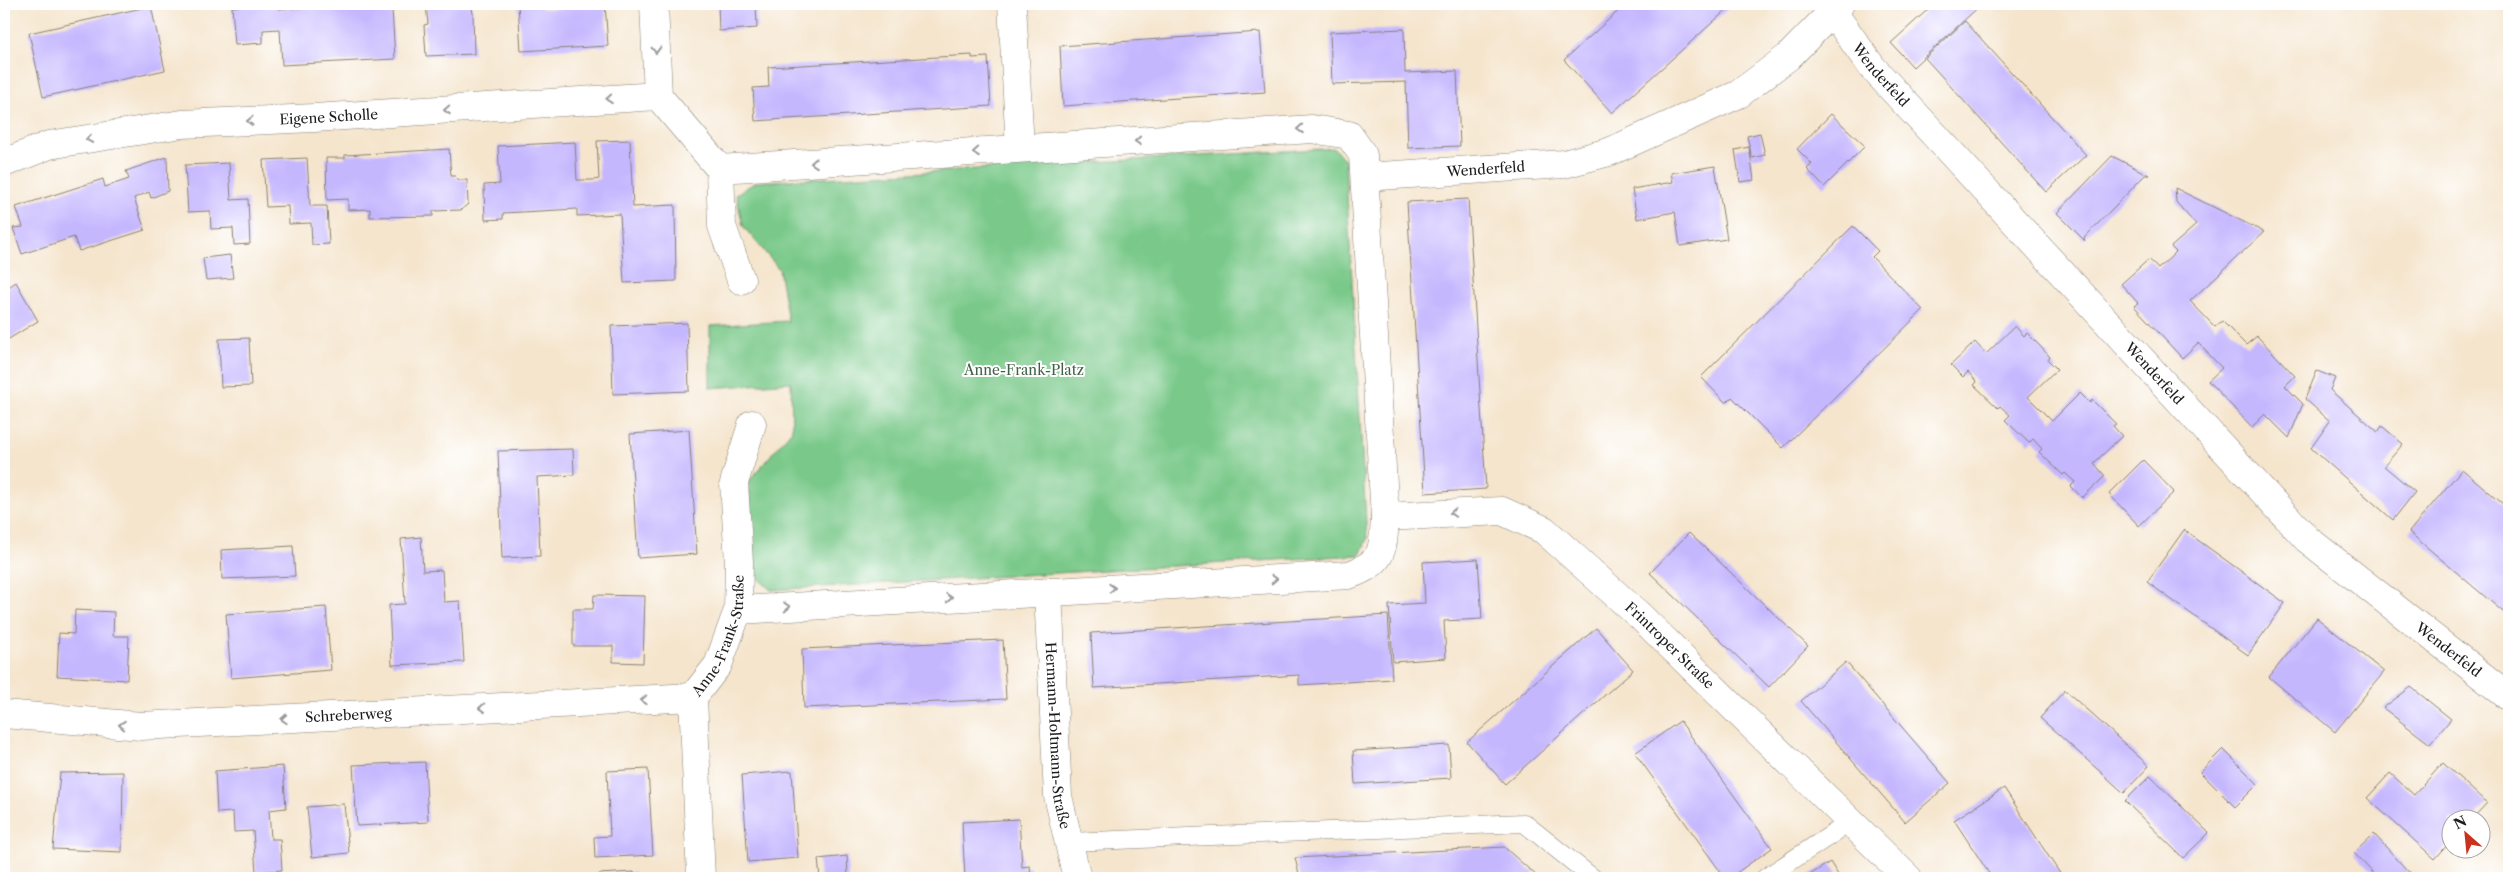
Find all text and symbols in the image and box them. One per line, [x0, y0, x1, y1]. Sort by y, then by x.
street label: Wenderfeld [1848, 38, 1913, 111]
one-way arrow [651, 46, 661, 54]
one-way arrow [605, 94, 613, 105]
one-way arrow [443, 104, 451, 115]
street label: Eigene Scholle [279, 105, 379, 129]
one-way arrow [245, 115, 253, 126]
one-way arrow [1296, 124, 1304, 135]
one-way arrow [84, 133, 93, 143]
one-way arrow [1134, 135, 1142, 146]
one-way arrow [972, 146, 980, 157]
one-way arrow [810, 157, 818, 168]
street label: Wenderfeld [1445, 158, 1526, 181]
street label: Wenderfeld [2120, 338, 2188, 409]
park label: Anne-Frank-Platz [963, 361, 1084, 379]
one-way arrow [1449, 508, 1457, 519]
street label: Anne-Frank-Straße [687, 574, 748, 701]
one-way arrow [1270, 574, 1278, 585]
one-way arrow [1108, 583, 1116, 594]
one-way arrow [946, 592, 954, 603]
street label: Frintroper Straße [1621, 598, 1718, 693]
one-way arrow [783, 602, 791, 613]
street label: Wenderfeld [2411, 618, 2485, 681]
street label: Hermann-Holtmann-Straße [1041, 642, 1074, 831]
one-way arrow [640, 694, 648, 705]
one-way arrow [477, 703, 485, 714]
street label: Schreberweg [304, 704, 393, 726]
one-way arrow [280, 713, 288, 724]
one-way arrow [118, 719, 126, 730]
north arrow [2440, 810, 2490, 860]
text: N [2451, 812, 2470, 833]

